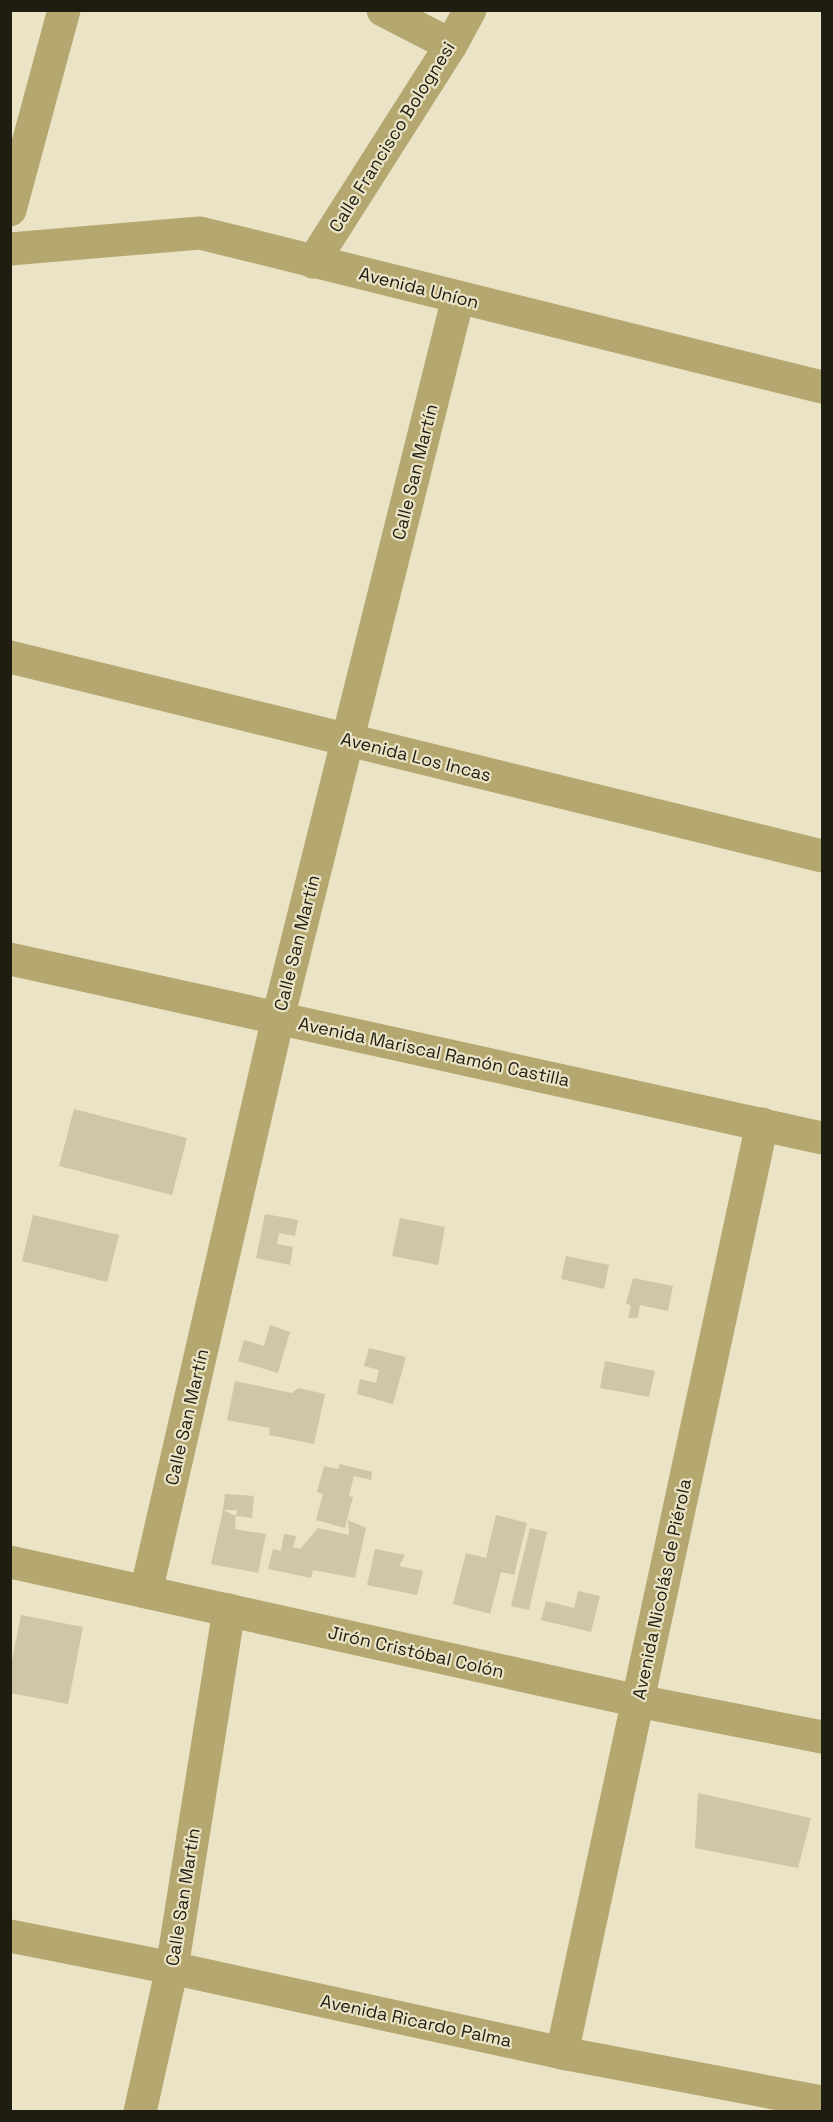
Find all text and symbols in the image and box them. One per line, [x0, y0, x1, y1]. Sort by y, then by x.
street label: Calle Francisco Bolognesi [323, 37, 460, 236]
street label: Avenida Uníon [357, 262, 481, 314]
street label: Calle San Martín [386, 401, 443, 542]
street label: Avenida Los Incas [339, 727, 494, 786]
street label: Calle San Martín [268, 872, 325, 1013]
street label: Avenida Mariscal Ramón Castilla [296, 1011, 572, 1092]
street label: Calle San Martín [160, 1346, 213, 1487]
street label: Avenida Nicolás de Piérola [627, 1476, 696, 1701]
street label: Jirón Cristóbal Colón [326, 1620, 506, 1683]
street label: Calle San Martín [160, 1826, 205, 1968]
street label: Avenida Ricardo Palma [318, 1989, 514, 2052]

